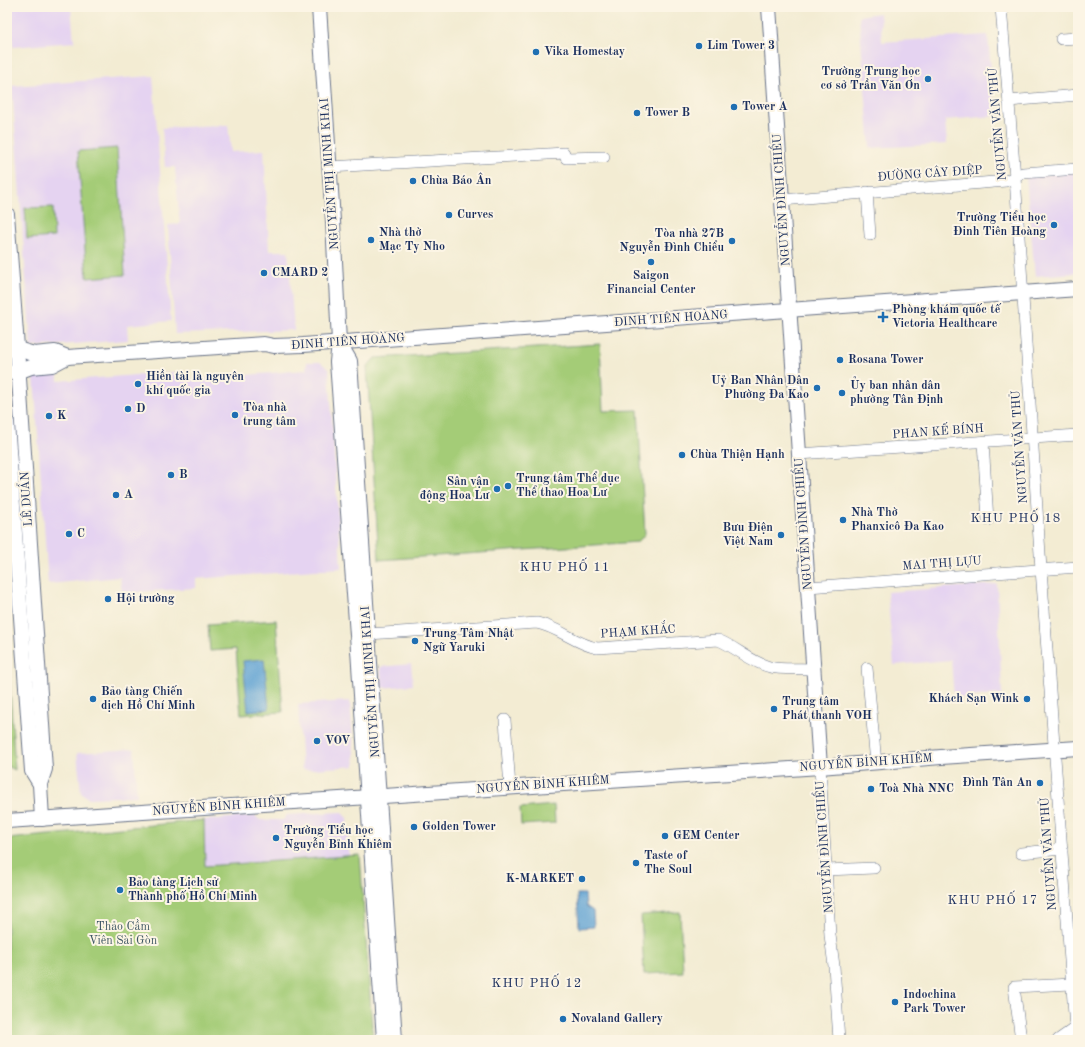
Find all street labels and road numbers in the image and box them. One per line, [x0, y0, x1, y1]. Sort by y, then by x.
street label: NGUYỄN VĂN THỦ [982, 66, 1009, 182]
street label: NGUYỄN THỊ MINH KHAI [314, 97, 341, 251]
street label: NGUYỄN ĐÌNH CHIỂU [766, 133, 793, 267]
street label: ĐƯỜNG CÂY ĐIỆP [877, 160, 983, 184]
street label: ĐINH TIÊN HOÀNG [613, 306, 729, 329]
street label: ĐINH TIÊN HOÀNG [290, 329, 406, 352]
street label: NGUYỄN VĂN THỦ [1005, 389, 1030, 504]
street label: PHAN KẾ BÍNH [892, 419, 984, 441]
street label: NGUYỄN ĐÌNH CHIỂU [788, 457, 815, 591]
street label: LÊ DUẨN [14, 471, 35, 527]
street label: MAI THỊ LỰU [902, 553, 983, 573]
street label: NGUYỄN THỊ MINH KHAI [355, 605, 382, 759]
street label: PHẠM KHẮC [600, 618, 676, 641]
street label: NGUYỄN BỈNH KHIÊM [799, 747, 933, 774]
street label: NGUYỄN BỈNH KHIÊM [476, 769, 610, 796]
street label: NGUYỄN ĐÌNH CHIỂU [809, 780, 836, 914]
street label: NGUYỄN BỈNH KHIÊM [152, 791, 286, 818]
street label: NGUYỄN VĂN THỦ [1034, 796, 1059, 911]

